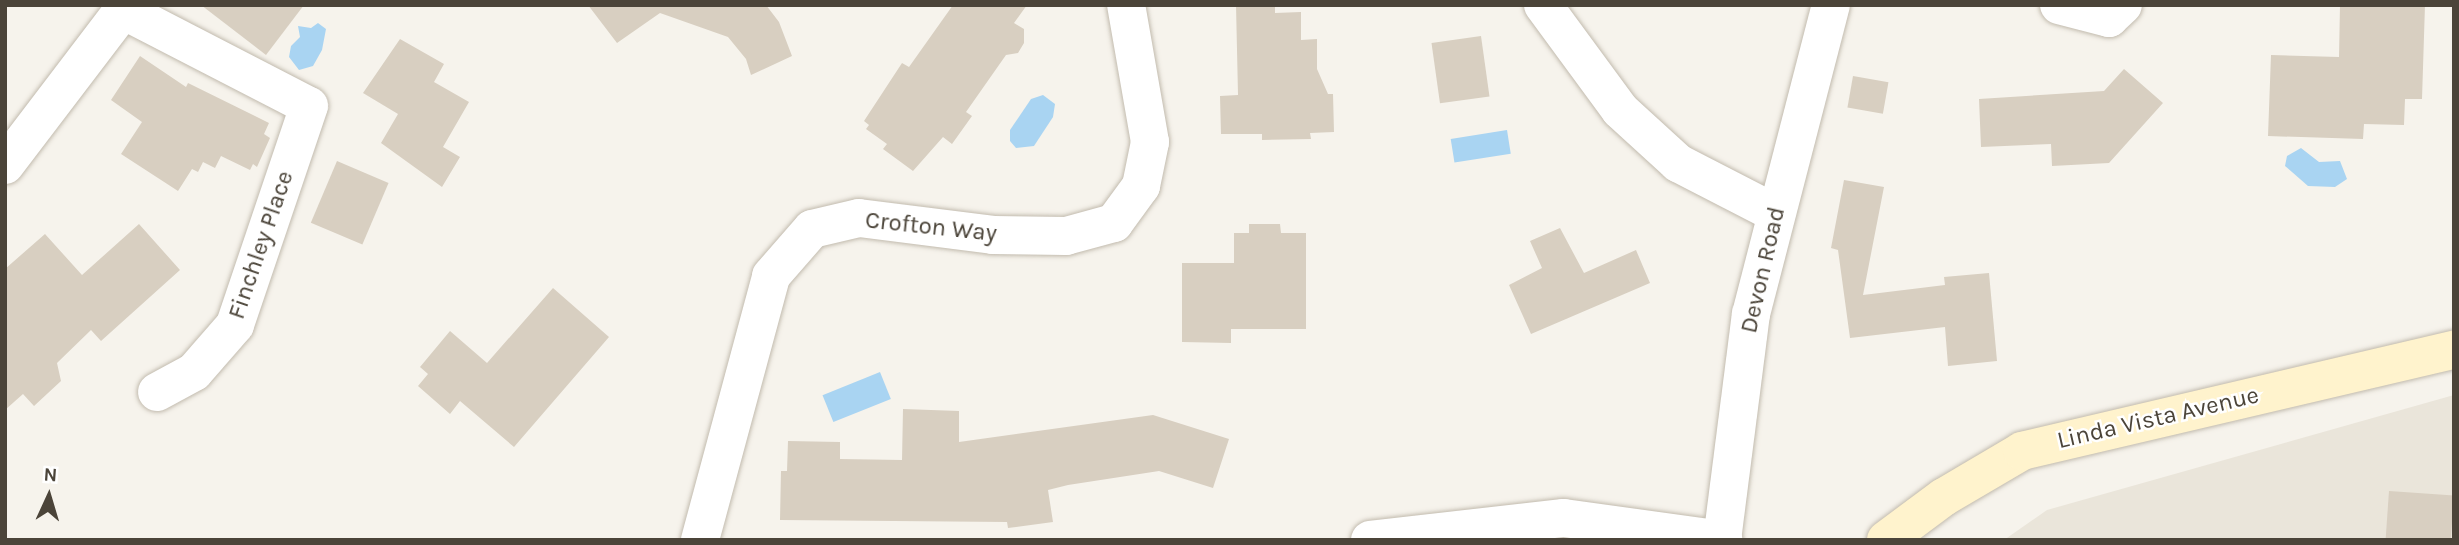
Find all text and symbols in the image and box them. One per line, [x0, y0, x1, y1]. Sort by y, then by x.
street label: Finchley Place [222, 167, 300, 323]
street label: Devon Road [1734, 204, 1792, 336]
street label: Crofton Way [864, 206, 998, 248]
street label: Linda Vista Avenue [2054, 381, 2262, 455]
north arrow [14, 461, 84, 531]
text: N [43, 464, 58, 486]

